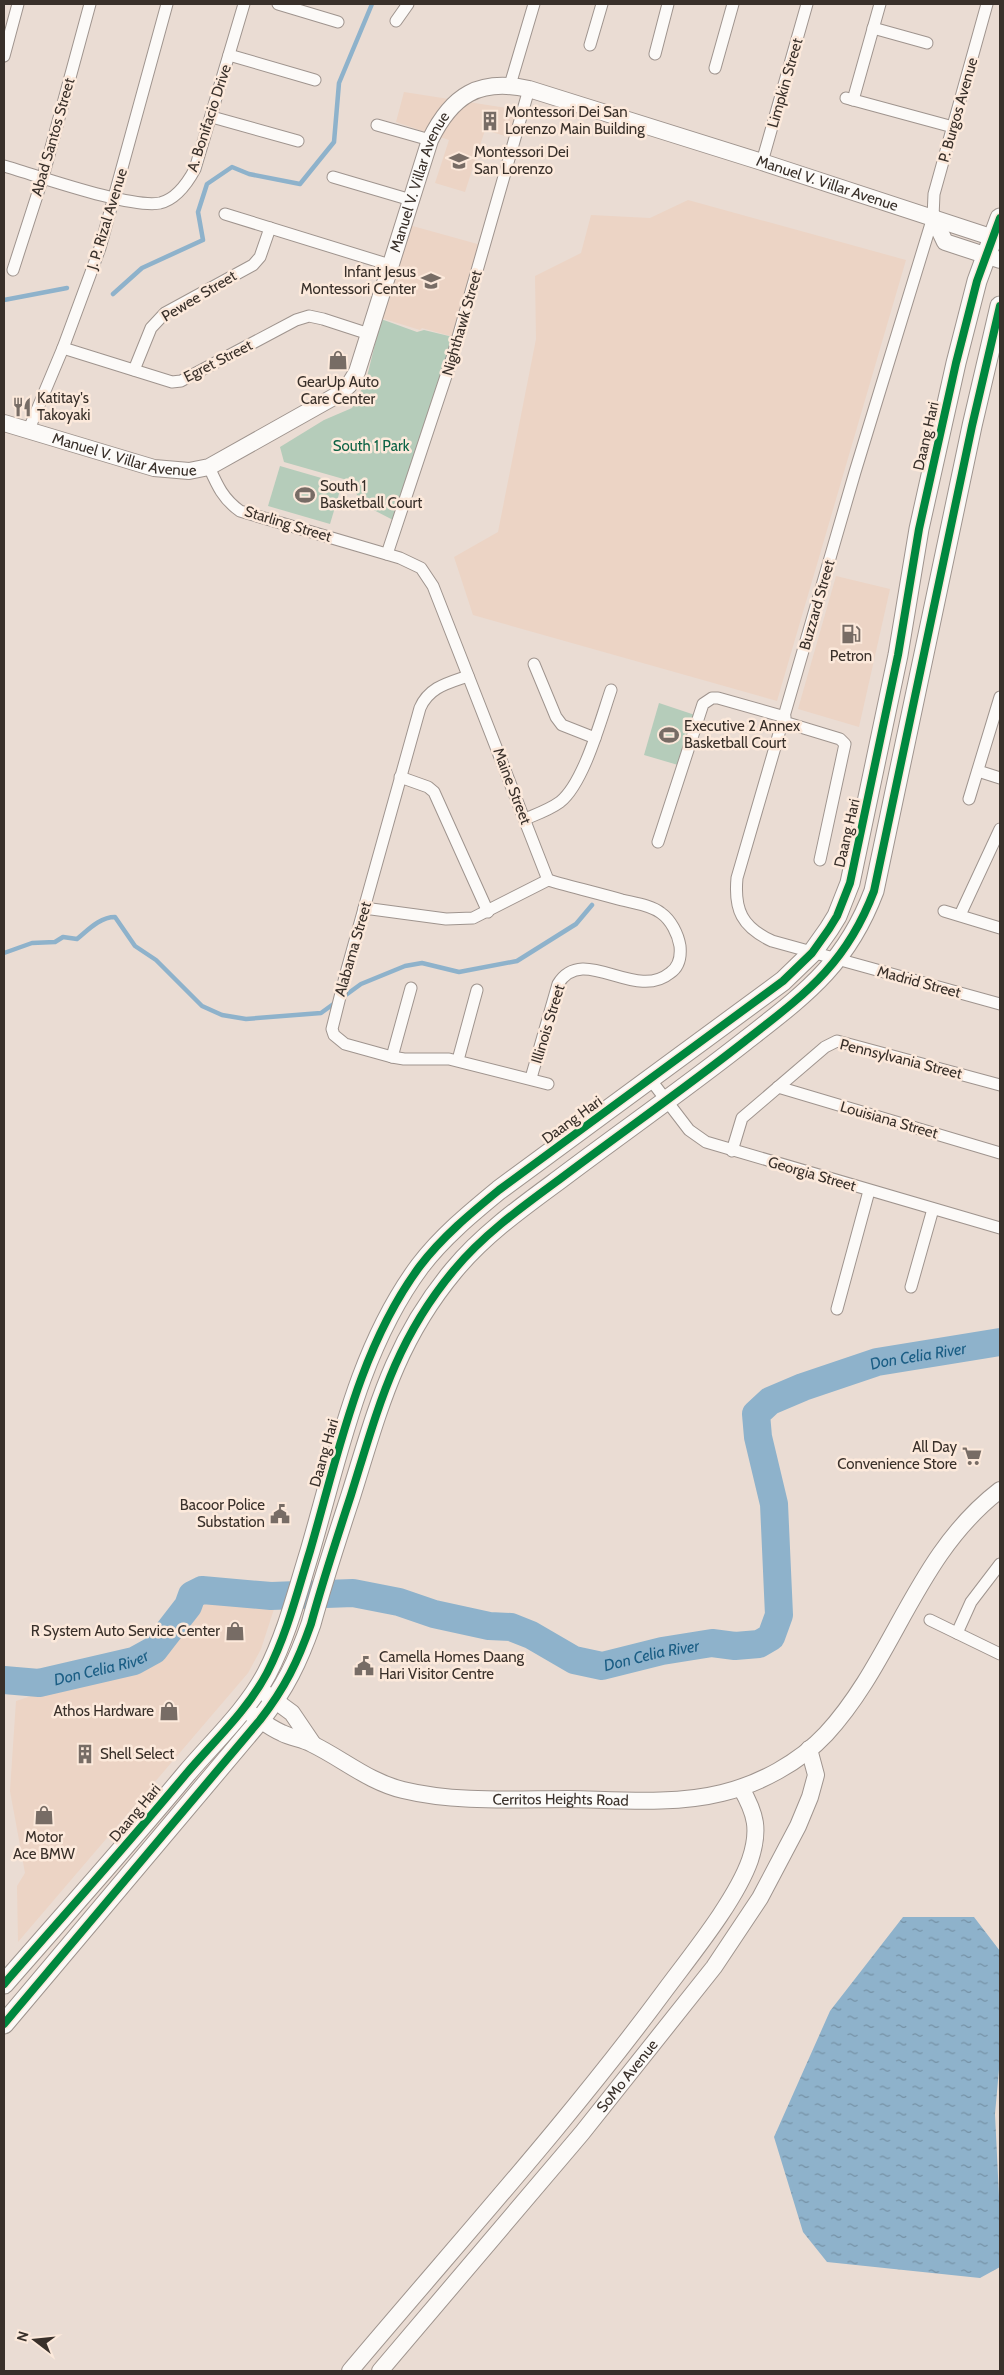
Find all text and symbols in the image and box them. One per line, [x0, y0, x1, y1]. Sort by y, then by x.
street label: Limpkin Street [764, 36, 806, 130]
street label: P. Burgos Avenue [934, 55, 982, 164]
street label: A. Bonifacio Drive [183, 62, 235, 174]
street label: Abad Santos Street [28, 76, 78, 198]
place label: Montessori Dei San Lorenzo Main Building [505, 103, 645, 138]
street label: Manuel V. Villar Avenue [386, 108, 454, 255]
building icon: Montessori Dei San Lorenzo Main Building [479, 110, 501, 132]
place label: Montessori Dei San Lorenzo [474, 143, 569, 178]
school or university icon: Montessori Dei San Lorenzo [448, 150, 470, 172]
street label: Manuel V. Villar Avenue [754, 152, 901, 215]
street label: J. P. Rizal Avenue [83, 166, 131, 273]
place label: Infant Jesus Montessori Center [300, 263, 416, 298]
street label: Pewee Street [158, 267, 240, 325]
street label: Nighthawk Street [438, 268, 486, 378]
school or university icon: Infant Jesus Montessori Center [420, 270, 442, 292]
street label: Egret Street [181, 336, 255, 386]
shop icon: GearUp Auto Care Center [327, 349, 349, 371]
place label: GearUp Auto Care Center [297, 373, 379, 408]
place label: Katitay's Takoyaki [37, 389, 90, 424]
restaurant icon: Katitay's Takoyaki [11, 396, 33, 418]
street label: Daang Hari [909, 400, 943, 472]
street label: Manuel V. Villar Avenue [50, 429, 198, 480]
park label: South 1 Park [333, 437, 410, 455]
place label: South 1 Basketball Court [320, 477, 422, 512]
sports icon: South 1 Basketball Court [294, 484, 316, 506]
street label: Starling Street [242, 502, 334, 546]
street label: Buzzard Street [796, 558, 838, 652]
fuel station icon: Petron [840, 623, 862, 645]
place label: Petron [830, 647, 872, 665]
place label: Executive 2 Annex Basketball Court [684, 717, 800, 752]
sports icon: Executive 2 Annex Basketball Court [658, 724, 680, 746]
street label: Maine Street [489, 745, 535, 827]
street label: Daang Hari [830, 797, 864, 869]
street label: Alabama Street [331, 900, 375, 998]
street label: Madrid Street [875, 962, 963, 1002]
street label: Illinois Street [527, 982, 569, 1066]
street label: Pennsylvania Street [838, 1035, 964, 1083]
street label: Daang Hari [538, 1092, 606, 1148]
street label: Louisiana Street [838, 1097, 940, 1143]
street label: Georgia Street [766, 1153, 858, 1195]
water label: Don Celia River [867, 1338, 969, 1374]
street label: Daang Hari [306, 1417, 342, 1489]
place label: All Day Convenience Store [837, 1438, 957, 1473]
supermarket icon: All Day Convenience Store [961, 1445, 983, 1467]
place label: Bacoor Police Substation [180, 1496, 265, 1531]
public building icon: Bacoor Police Substation [269, 1503, 291, 1525]
shop icon: R System Auto Service Center [224, 1620, 246, 1642]
place label: R System Auto Service Center [31, 1622, 220, 1640]
water label: Don Celia River [602, 1636, 702, 1675]
water label: Don Celia River [52, 1645, 153, 1689]
place label: Camella Homes Daang Hari Visitor Centre [379, 1648, 525, 1683]
public building icon: Camella Homes Daang Hari Visitor Centre [353, 1655, 375, 1677]
shop icon: Athos Hardware [158, 1700, 180, 1722]
place label: Athos Hardware [53, 1702, 154, 1720]
building icon: Shell Select [74, 1743, 96, 1765]
place label: Shell Select [100, 1745, 174, 1763]
street label: Daang Hari [106, 1780, 164, 1846]
street label: Cerritos Heights Road [492, 1790, 629, 1810]
shop icon: Motor Ace BMW [33, 1804, 55, 1826]
place label: Motor Ace BMW [13, 1828, 76, 1863]
street label: SoMo Avenue [593, 2036, 662, 2116]
north arrow [10, 2315, 60, 2365]
text: N [12, 2329, 33, 2344]

